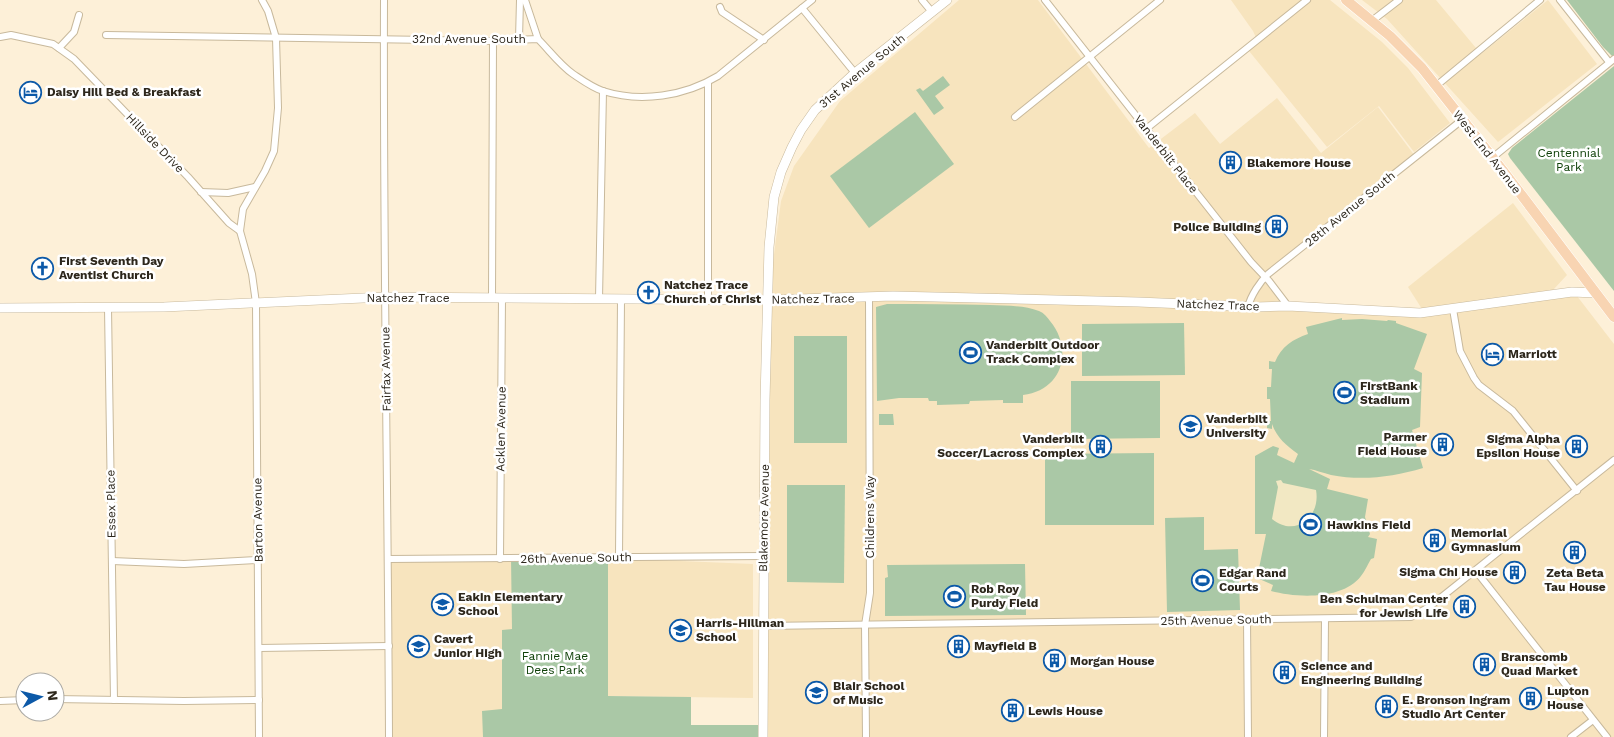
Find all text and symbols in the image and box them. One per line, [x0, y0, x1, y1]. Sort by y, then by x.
street label: 31st Avenue South [816, 31, 908, 111]
street label: 32nd Avenue South [412, 32, 526, 46]
hotel icon: Daisy Hill Bed & Breakfast [19, 80, 43, 104]
place label: Daisy Hill Bed & Breakfast [47, 85, 202, 99]
street label: West End Avenue [1450, 107, 1524, 197]
street label: Hillside Drive [123, 110, 187, 176]
street label: Vanderbilt Place [1131, 112, 1201, 196]
park label: Centennial Park [1538, 146, 1601, 174]
building icon: Blakemore House [1219, 151, 1243, 175]
place label: Blakemore House [1247, 156, 1351, 170]
street label: 28th Avenue South [1302, 168, 1398, 250]
building icon: Police Building [1265, 215, 1289, 239]
place label: Police Building [1173, 220, 1261, 234]
place label: First Seventh Day Aventist Church [59, 254, 164, 282]
church icon: First Seventh Day Aventist Church [31, 256, 55, 280]
place label: Natchez Trace Church of Christ [664, 278, 762, 306]
church icon: Natchez Trace Church of Christ [636, 280, 660, 304]
street label: Natchez Trace [366, 291, 450, 305]
street label: Natchez Trace [771, 291, 855, 307]
street label: Natchez Trace [1176, 297, 1260, 313]
street label: Fairfax Avenue [378, 326, 394, 412]
place label: Vanderbilt Outdoor Track Complex [986, 338, 1100, 366]
sports icon: Vanderbilt Outdoor Track Complex [958, 340, 982, 364]
hotel icon: Marriott [1480, 342, 1504, 366]
place label: Marriott [1508, 347, 1558, 361]
place label: FirstBank Stadium [1360, 379, 1418, 407]
sports icon: FirstBank Stadium [1332, 381, 1356, 405]
street label: Acklen Avenue [493, 386, 509, 472]
place label: Vanderbilt University [1206, 412, 1268, 440]
school or university icon: Vanderbilt University [1178, 414, 1202, 438]
place label: Parmer Field House [1358, 430, 1428, 458]
place label: Vanderbilt Soccer/Lacross Complex [937, 432, 1085, 460]
building icon: Parmer Field House [1431, 432, 1455, 456]
place label: Sigma Alpha Epsilon House [1476, 432, 1560, 460]
building icon: Vanderbilt Soccer/Lacross Complex [1088, 434, 1112, 458]
building icon: Sigma Alpha Epsilon House [1564, 434, 1588, 458]
street label: Blakemore Avenue [756, 464, 772, 572]
street label: Essex Place [103, 469, 119, 538]
street label: Childrens Way [863, 475, 877, 558]
street label: Barton Avenue [250, 477, 266, 563]
sports icon: Hawkins Field [1299, 513, 1323, 537]
place label: Hawkins Field [1327, 518, 1411, 532]
place label: Memorial Gymnasium [1451, 526, 1521, 554]
building icon: Memorial Gymnasium [1423, 528, 1447, 552]
building icon: Zeta Beta Tau House [1563, 540, 1587, 564]
street label: 26th Avenue South [520, 550, 632, 566]
building icon: Sigma Chi House [1502, 560, 1526, 584]
place label: Sigma Chi House [1399, 565, 1498, 579]
place label: Edgar Rand Courts [1219, 566, 1286, 594]
place label: Zeta Beta Tau House [1544, 566, 1606, 594]
sports icon: Edgar Rand Courts [1191, 568, 1215, 592]
place label: Rob Roy Purdy Field [971, 582, 1038, 610]
sports icon: Rob Roy Purdy Field [943, 584, 967, 608]
place label: Eakin Elementary School [458, 590, 563, 618]
school or university icon: Eakin Elementary School [430, 592, 454, 616]
place label: Ben Schulman Center for Jewish Life [1320, 592, 1449, 620]
building icon: Ben Schulman Center for Jewish Life [1452, 594, 1476, 618]
street label: 25th Avenue South [1160, 612, 1272, 628]
place label: Harris-Hillman School [696, 616, 784, 644]
school or university icon: Harris-Hillman School [668, 618, 692, 642]
place label: Cavert Junior High [434, 632, 502, 660]
school or university icon: Cavert Junior High [406, 634, 430, 658]
building icon: Mayfield B [946, 634, 970, 658]
place label: Mayfield B [974, 639, 1037, 653]
park label: Fannie Mae Dees Park [522, 649, 588, 677]
building icon: Morgan House [1042, 649, 1066, 673]
place label: Branscomb Quad Market [1501, 650, 1578, 678]
building icon: Branscomb Quad Market [1473, 652, 1497, 676]
place label: Morgan House [1070, 654, 1154, 668]
place label: Science and Engineering Building [1301, 659, 1422, 687]
building icon: Science and Engineering Building [1273, 661, 1297, 685]
north arrow [15, 672, 65, 722]
place label: Blair School of Music [833, 679, 904, 707]
school or university icon: Blair School of Music [805, 681, 829, 705]
place label: Lupton House [1547, 684, 1589, 712]
building icon: Lupton House [1519, 686, 1543, 710]
text: N [44, 689, 61, 702]
place label: E. Bronson Ingram Studio Art Center [1402, 693, 1510, 721]
building icon: E. Bronson Ingram Studio Art Center [1374, 695, 1398, 719]
building icon: Lewis House [1000, 699, 1024, 723]
place label: Lewis House [1028, 704, 1103, 718]

